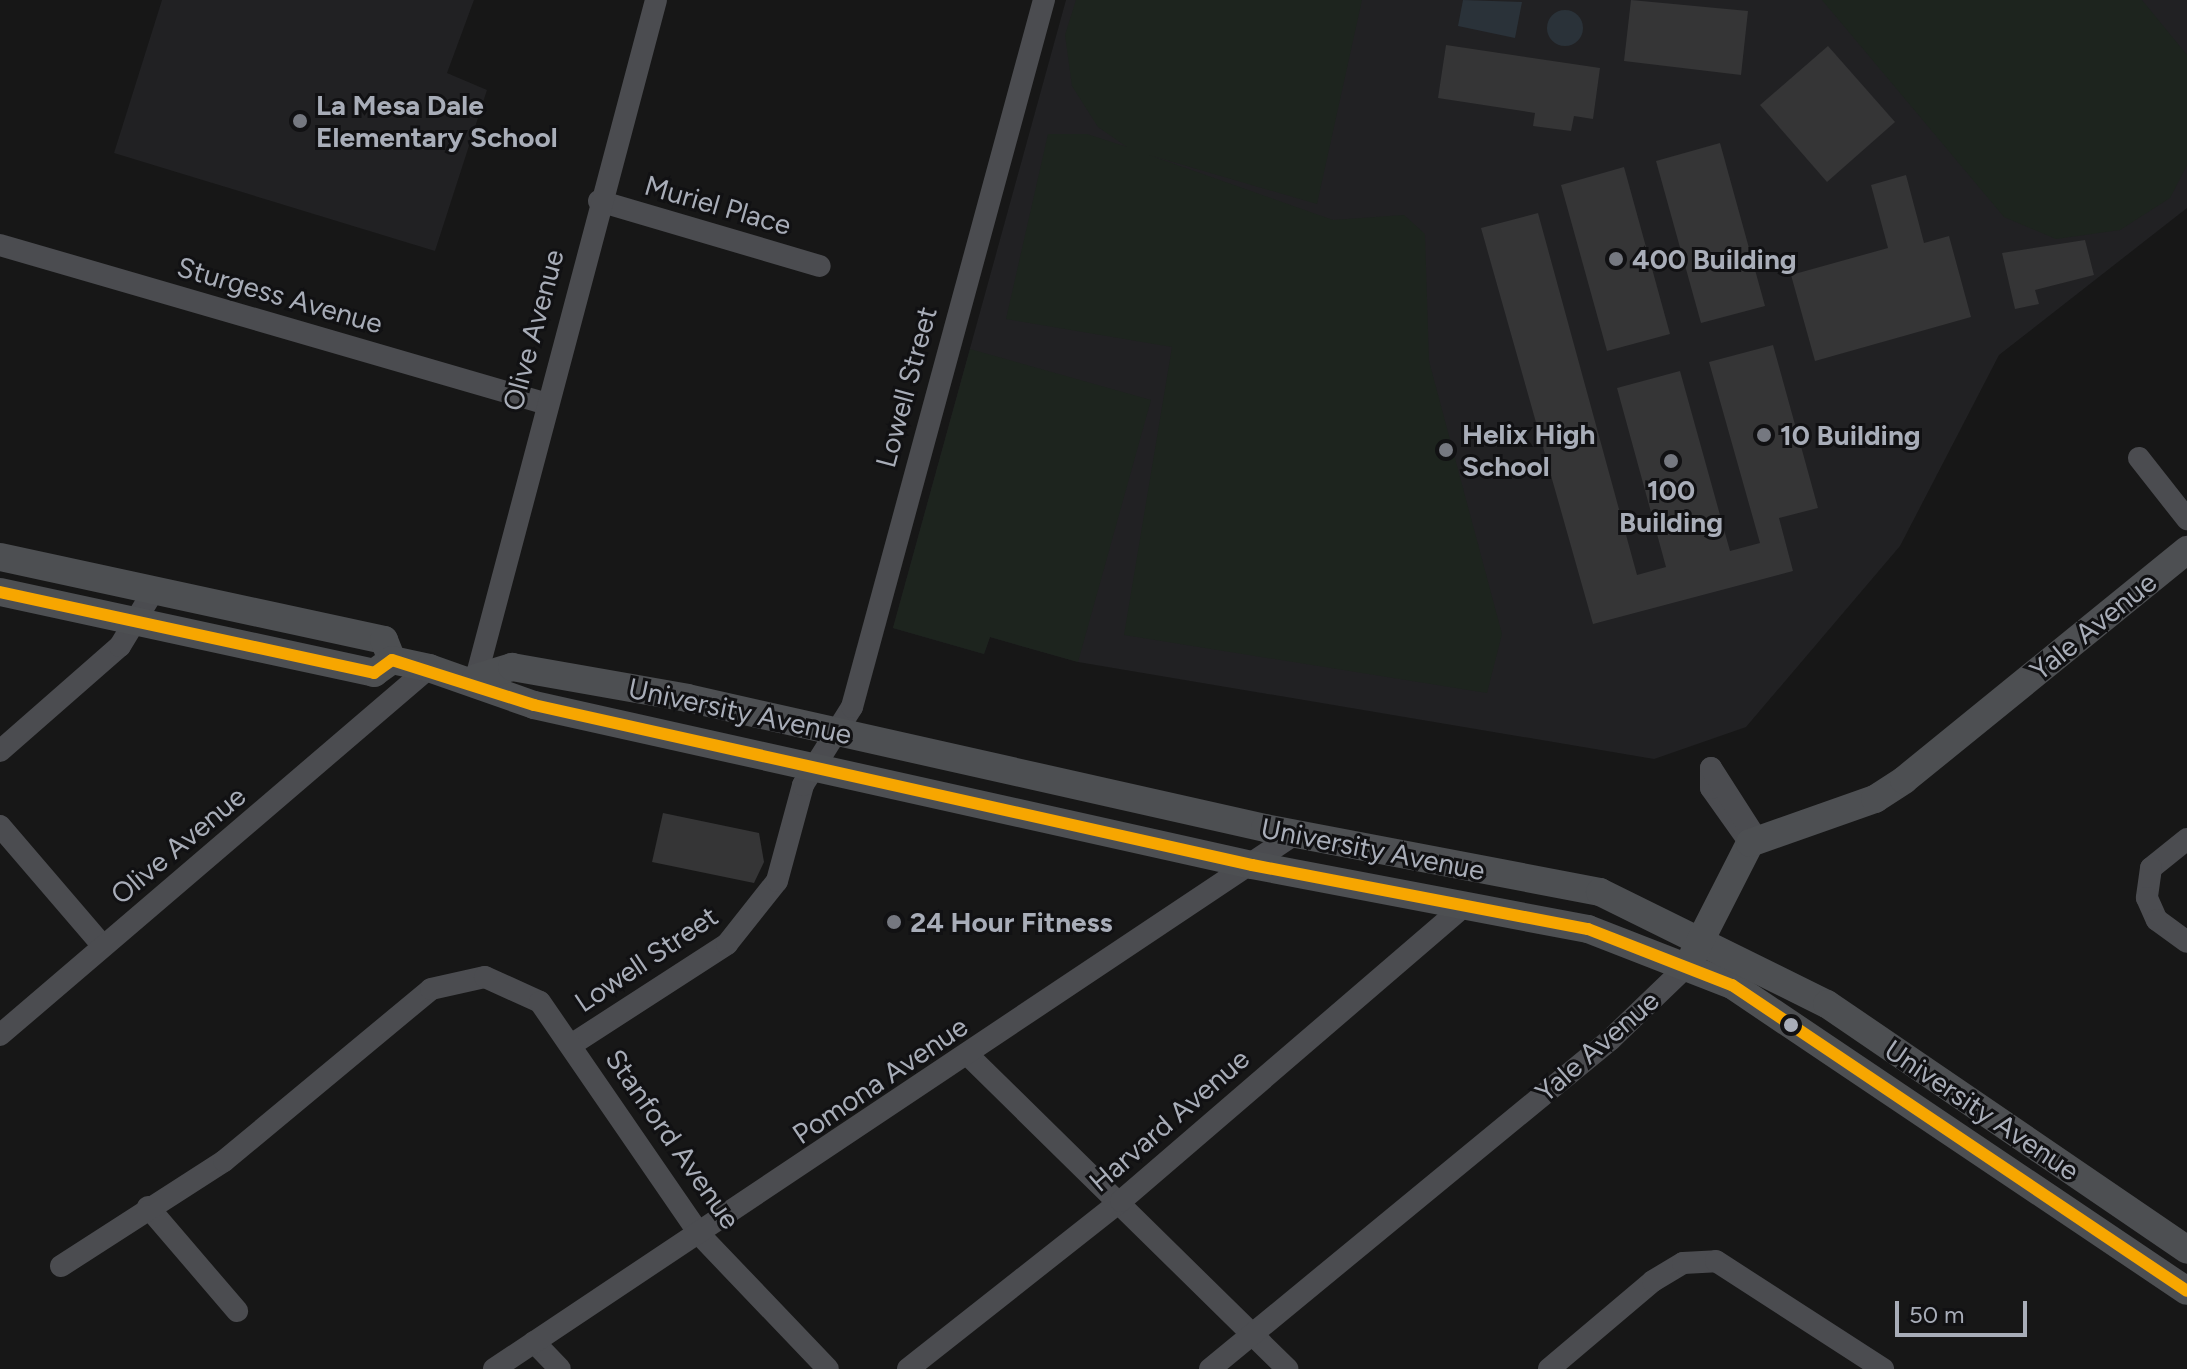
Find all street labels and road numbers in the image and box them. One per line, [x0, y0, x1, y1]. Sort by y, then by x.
street label: Muriel Place [641, 168, 795, 242]
street label: Olive Avenue [495, 246, 571, 414]
street label: Sturgess Avenue [173, 250, 387, 340]
street label: Lowell Street [868, 303, 944, 471]
street label: Yale Avenue [2023, 565, 2163, 687]
street label: University Avenue [625, 671, 855, 751]
street label: Olive Avenue [104, 779, 252, 911]
street label: University Avenue [1258, 811, 1488, 887]
street label: Lowell Street [568, 899, 724, 1019]
street label: Yale Avenue [1528, 983, 1666, 1109]
street label: Pomona Avenue [786, 1009, 974, 1151]
street label: University Avenue [1878, 1033, 2086, 1187]
street label: Harvard Avenue [1082, 1041, 1256, 1199]
street label: Stanford Avenue [599, 1043, 747, 1235]

